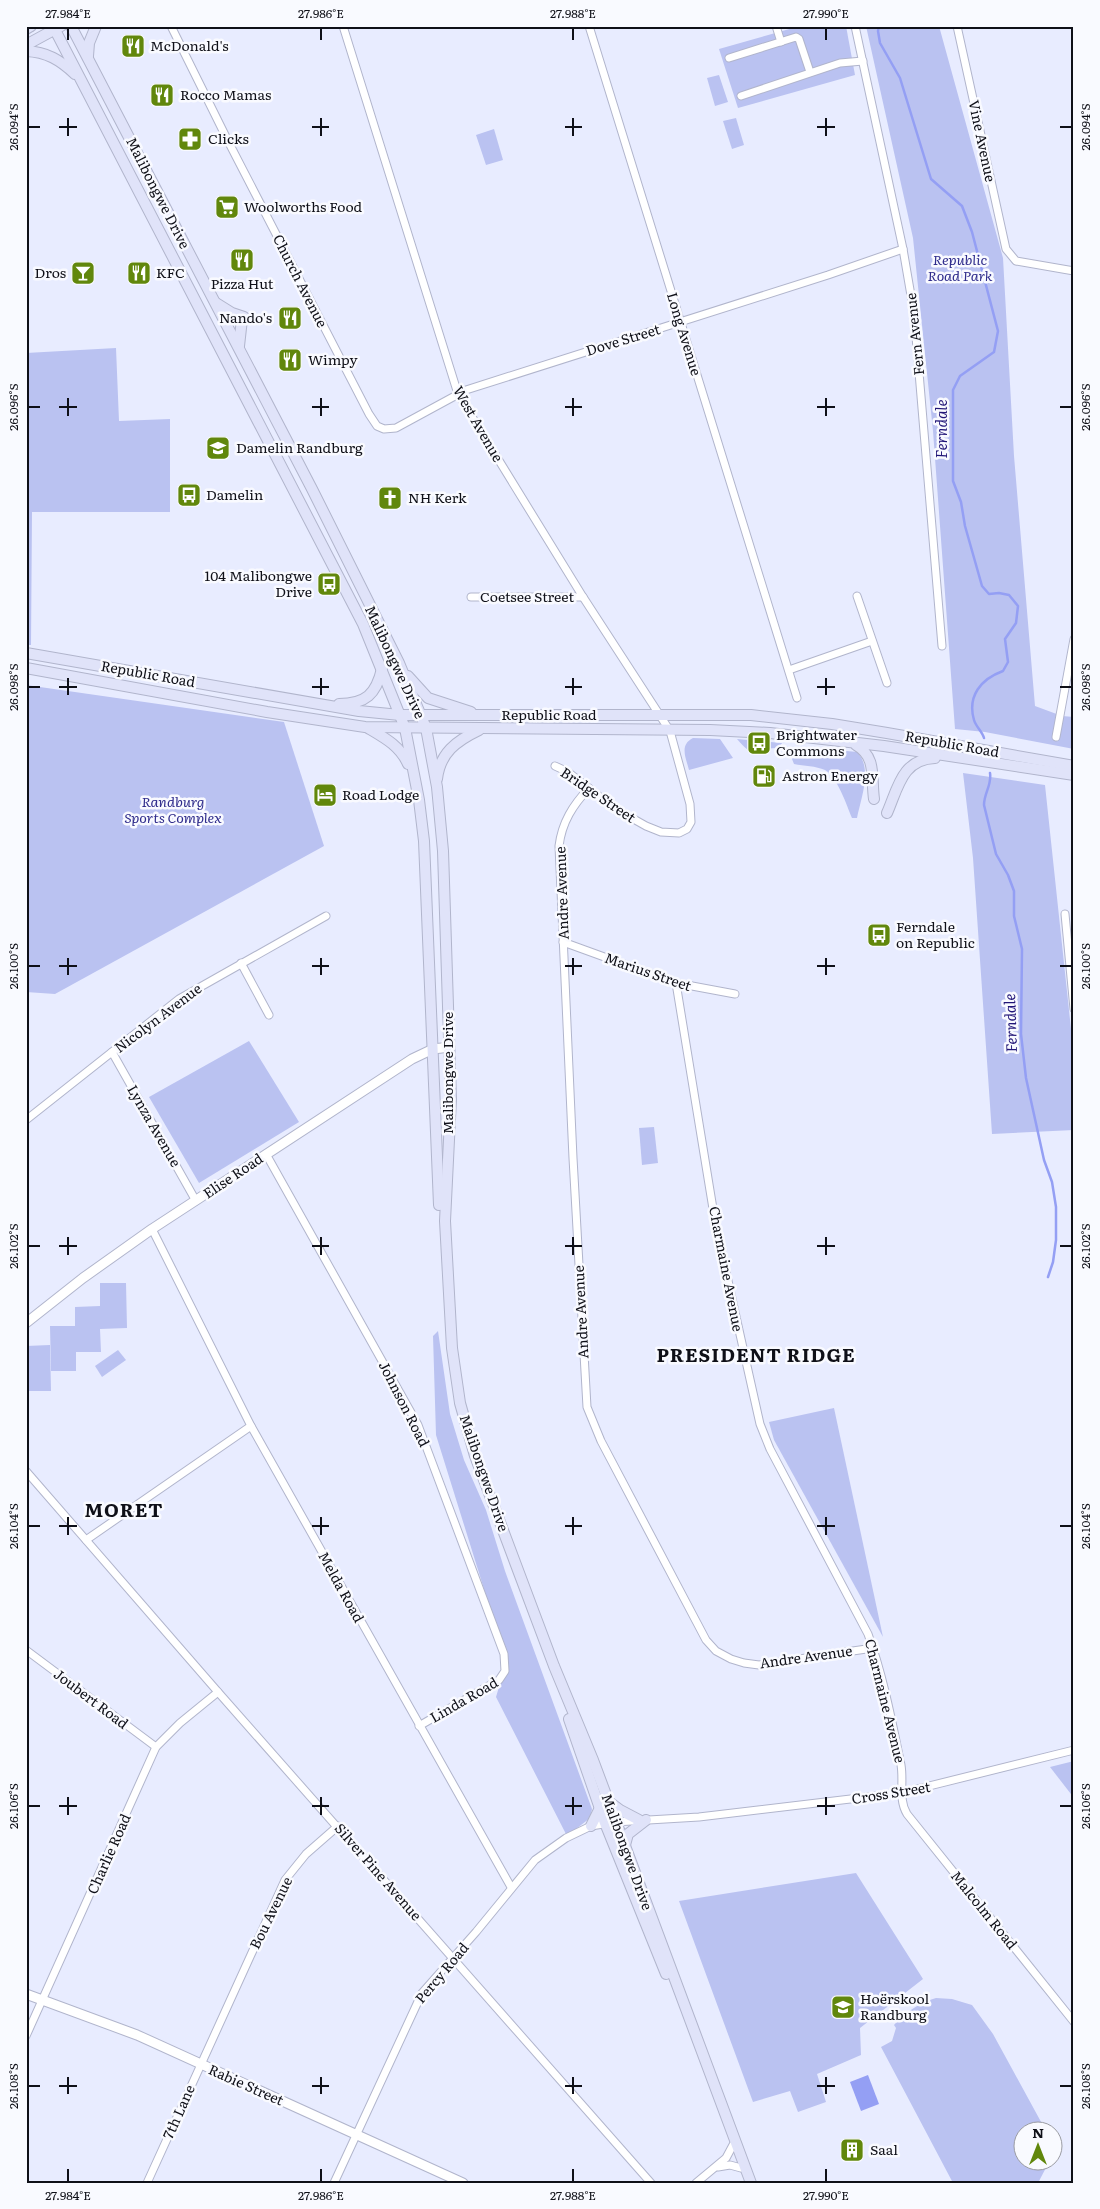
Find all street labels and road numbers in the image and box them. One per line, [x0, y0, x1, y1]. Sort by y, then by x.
street label: Vine Avenue [965, 98, 1001, 184]
street label: Malibongwe Drive [122, 133, 196, 252]
street label: Church Avenue [269, 231, 333, 331]
street label: Long Avenue [663, 290, 707, 378]
street label: Fern Avenue [900, 292, 928, 376]
street label: Dove Street [583, 318, 663, 360]
street label: West Avenue [449, 382, 509, 465]
street label: Coetsee Street [480, 586, 574, 606]
street label: Malibongwe Drive [361, 602, 431, 721]
street label: Republic Road [99, 655, 197, 691]
street label: Republic Road [501, 704, 597, 724]
street label: Republic Road [903, 725, 1001, 761]
street label: Bridge Street [557, 762, 640, 827]
street label: Andre Avenue [549, 846, 573, 940]
street label: Marius Street [602, 947, 695, 995]
street label: Nicolyn Avenue [110, 978, 205, 1057]
street label: Malibongwe Drive [437, 1012, 457, 1134]
street label: Lynza Avenue [123, 1081, 186, 1170]
street label: Elise Road [198, 1147, 267, 1203]
street label: Charmaine Avenue [705, 1204, 749, 1333]
street label: Andre Avenue [568, 1265, 592, 1359]
street label: Johnson Road [375, 1357, 435, 1450]
street label: Malibongwe Drive [456, 1411, 514, 1534]
street label: Melda Road [314, 1547, 370, 1626]
street label: Charmaine Avenue [861, 1637, 911, 1765]
street label: Andre Avenue [758, 1640, 854, 1672]
street label: Joubert Road [50, 1664, 133, 1733]
street label: Linda Road [426, 1671, 502, 1727]
street label: Cross Street [850, 1776, 932, 1808]
street label: Malibongwe Drive [598, 1791, 658, 1913]
street label: Charlie Road [81, 1810, 135, 1897]
street label: Silver Pine Avenue [331, 1818, 427, 1924]
street label: Malcolm Road [947, 1866, 1023, 1953]
street label: Bou Avenue [244, 1873, 296, 1952]
street label: Percy Road [410, 1937, 473, 2007]
street label: Rabie Street [206, 2059, 287, 2110]
street label: 7th Lane [157, 2081, 199, 2142]

